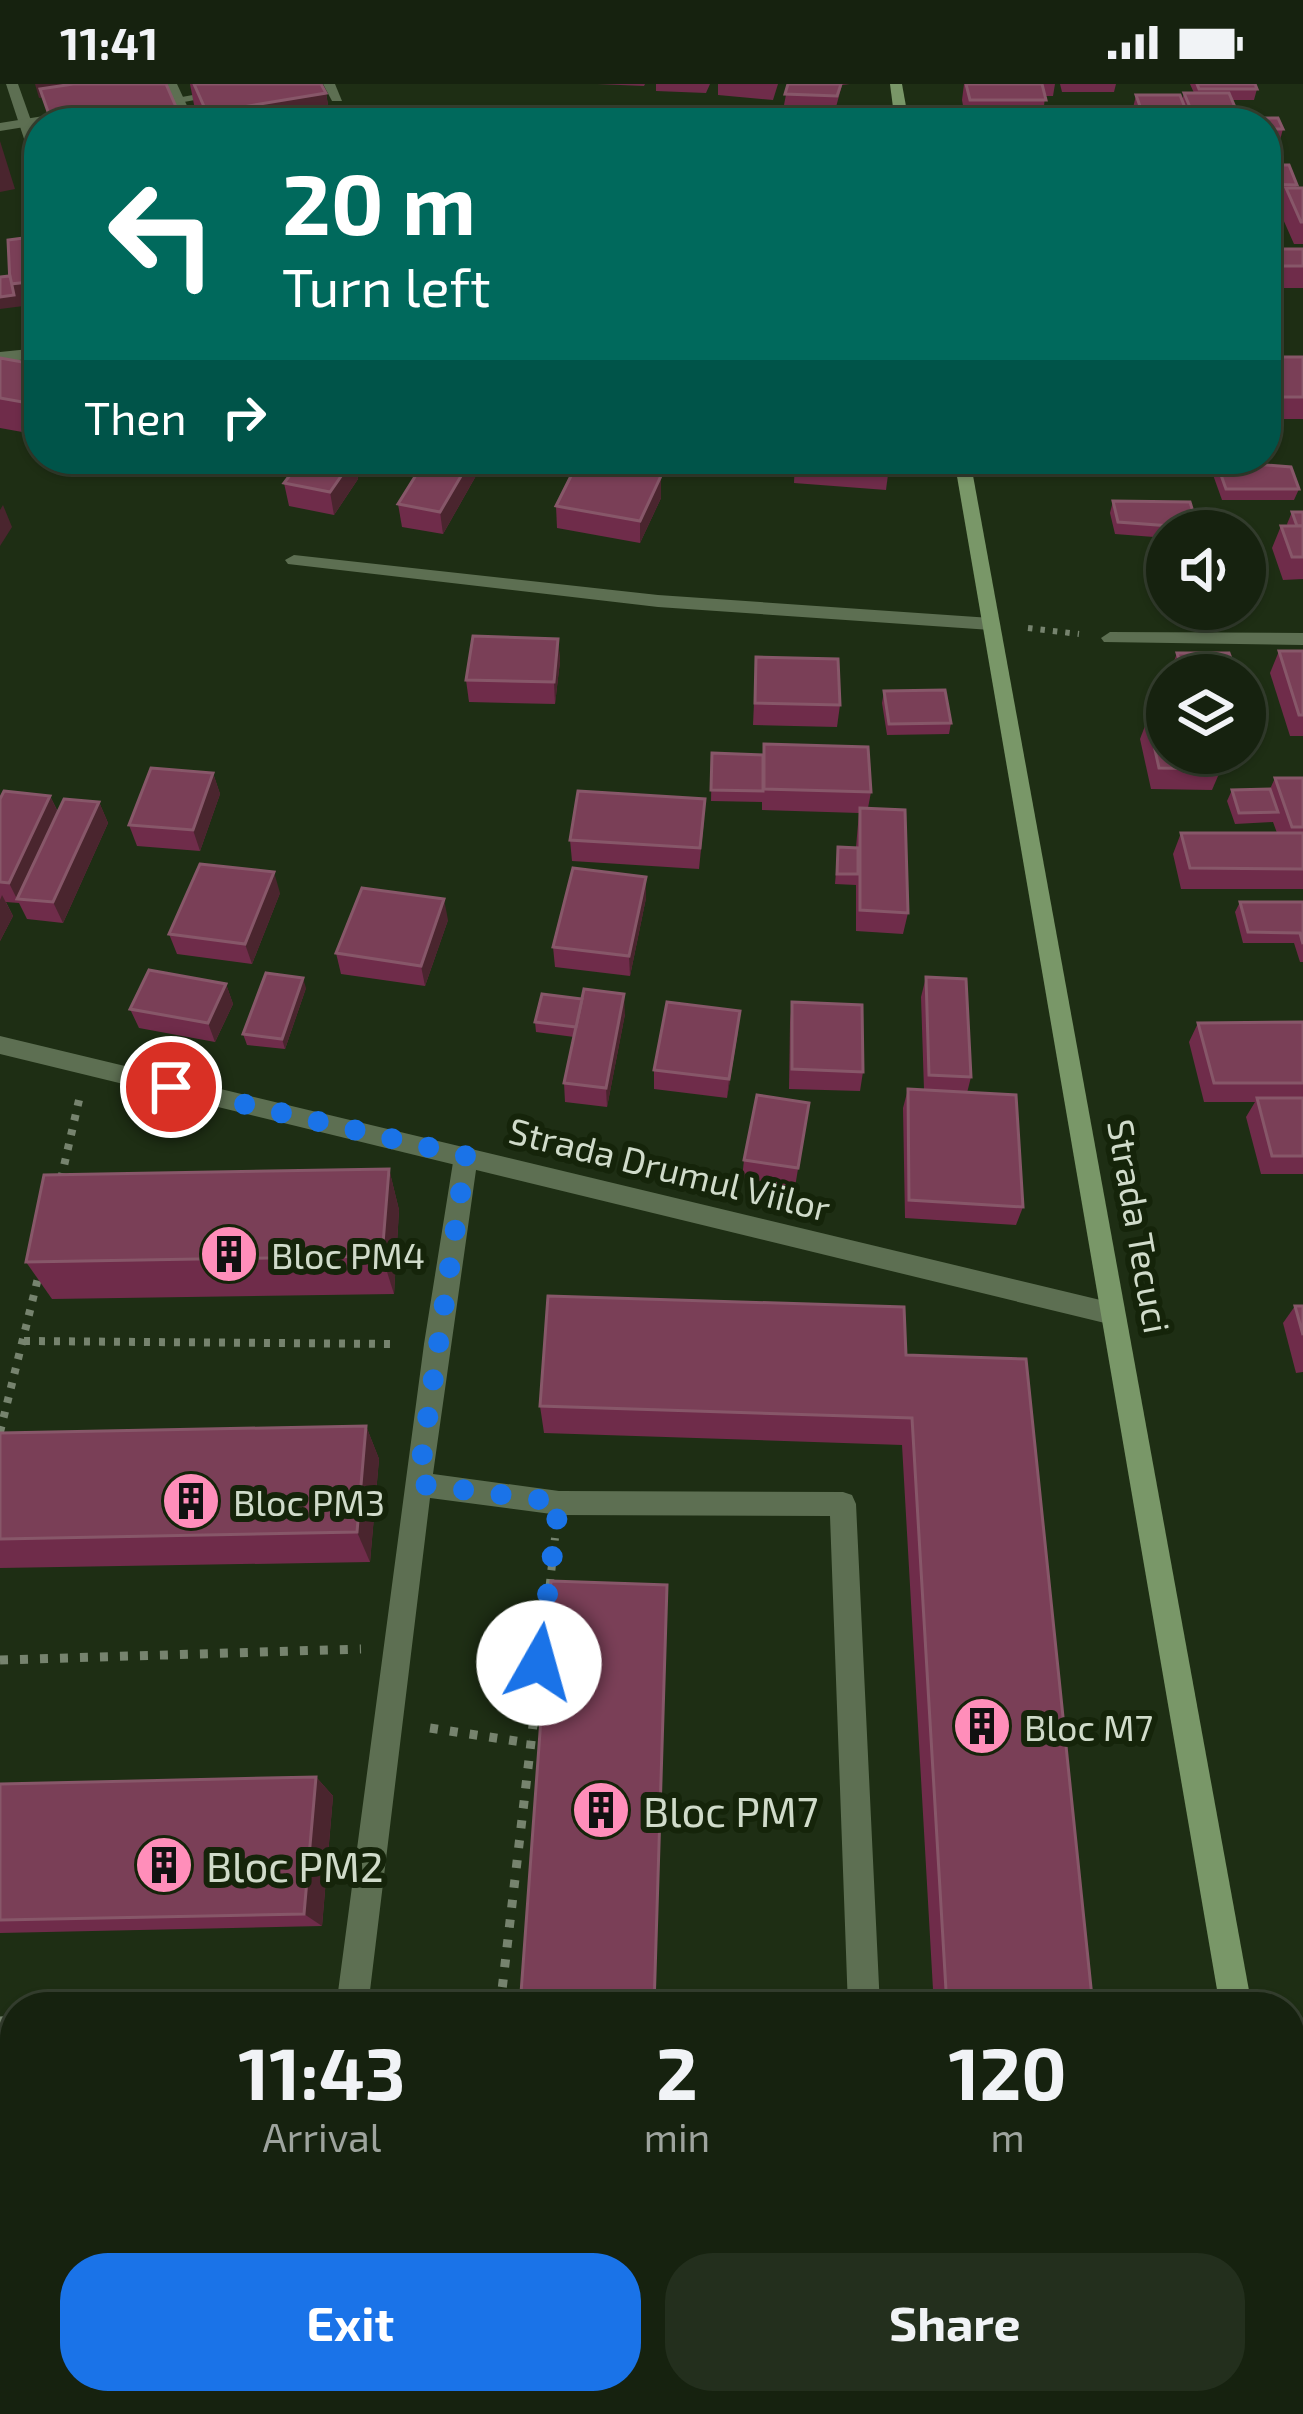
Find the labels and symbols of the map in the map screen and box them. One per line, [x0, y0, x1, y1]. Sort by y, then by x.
pin [120, 1036, 222, 1138]
street label: Strada Drumul Viilor [505, 1107, 835, 1229]
street label: Strada Tecuci [1100, 1116, 1180, 1336]
building icon: Bloc PM4 [198, 1223, 260, 1285]
place label: Bloc PM4 [271, 1233, 425, 1276]
building icon: Bloc PM3 [160, 1470, 222, 1532]
place label: Bloc PM3 [233, 1480, 385, 1523]
position arrow [476, 1600, 602, 1726]
building icon: Bloc M7 [951, 1695, 1013, 1757]
place label: Bloc M7 [1024, 1705, 1153, 1748]
building icon: Bloc PM7 [570, 1779, 632, 1841]
place label: Bloc PM7 [643, 1785, 818, 1835]
building icon: Bloc PM2 [133, 1834, 195, 1896]
place label: Bloc PM2 [206, 1840, 384, 1890]

